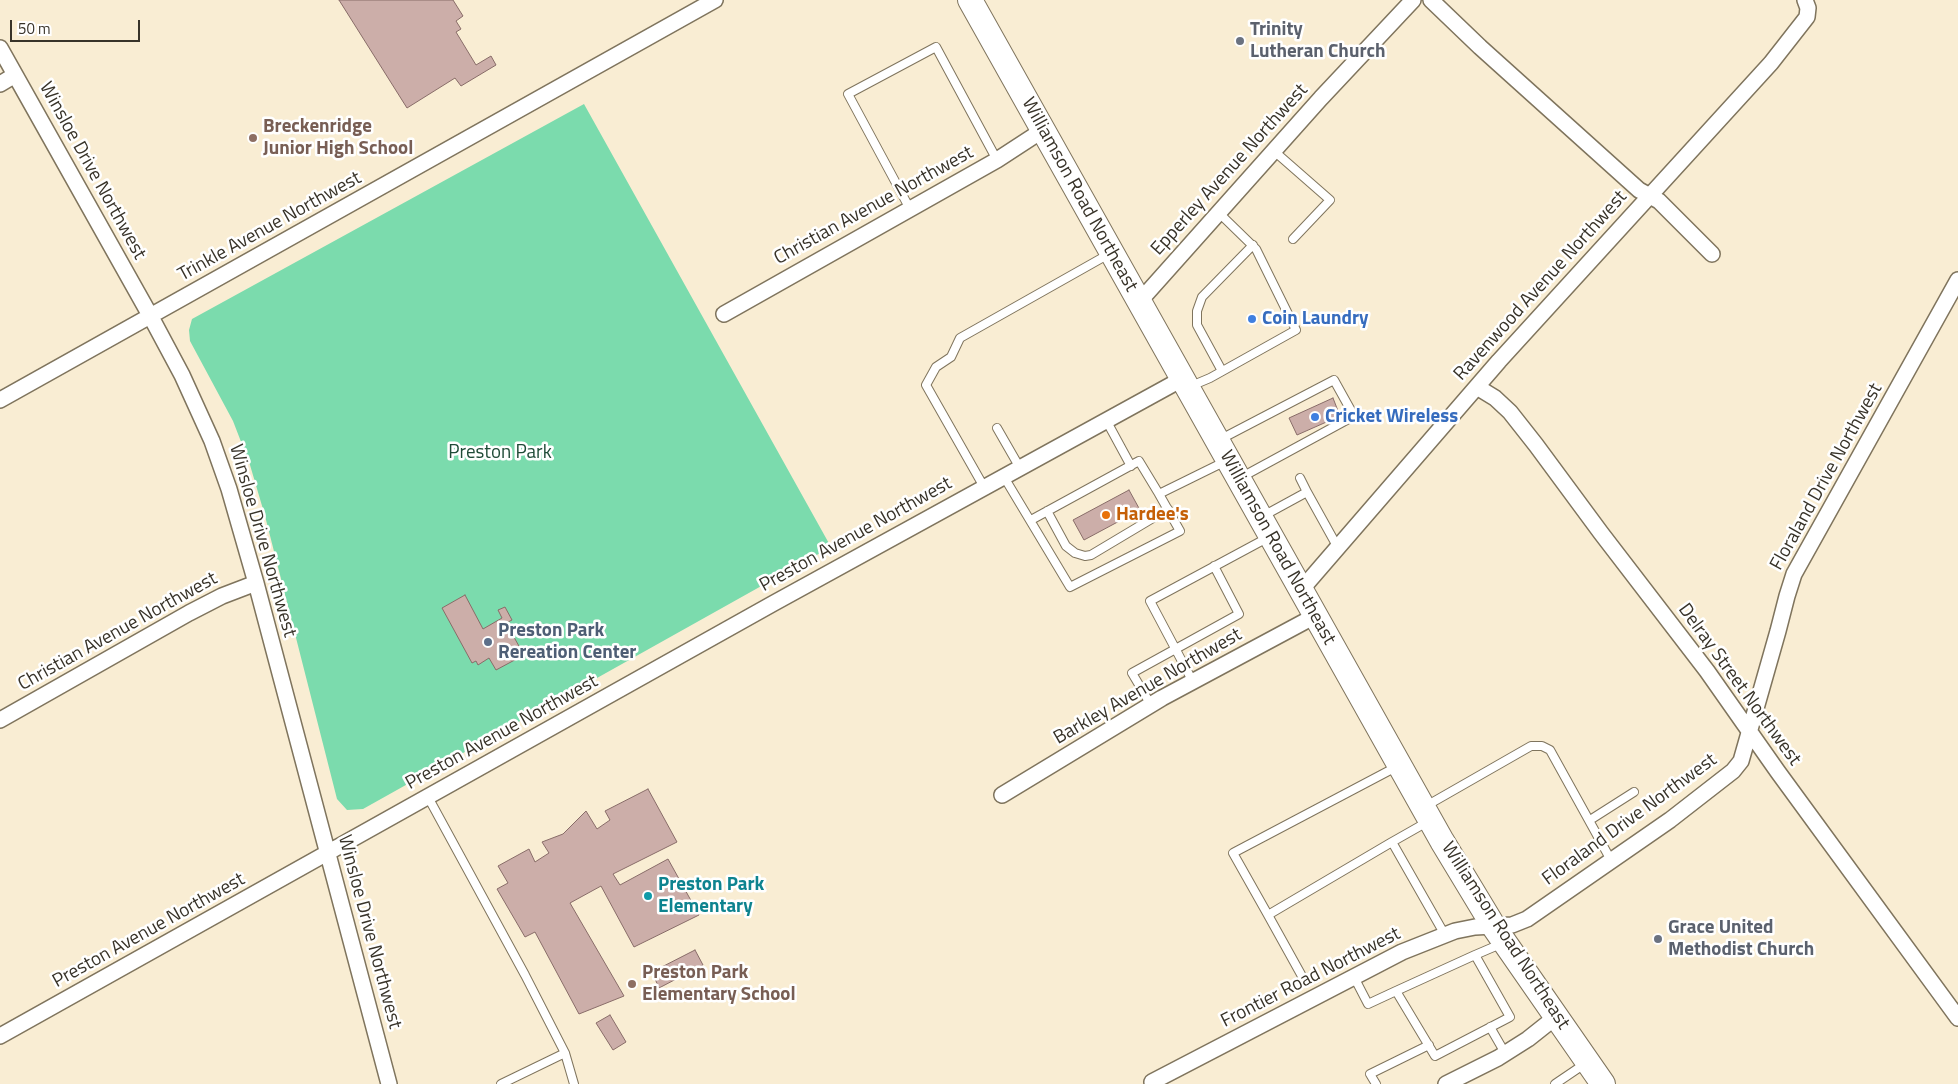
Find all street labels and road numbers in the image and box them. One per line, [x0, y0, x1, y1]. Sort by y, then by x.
street label: Winsloe Drive Northwest [34, 78, 150, 264]
street label: Epperley Avenue Northwest [1147, 79, 1313, 261]
street label: Williamson Road Northeast [1016, 94, 1142, 296]
street label: Christian Avenue Northwest [770, 142, 978, 270]
street label: Trinkle Avenue Northwest [174, 167, 366, 287]
street label: Ravenwood Avenue Northwest [1450, 186, 1632, 386]
street label: Floraland Drive Northwest [1766, 380, 1888, 574]
street label: Winsloe Drive Northwest [224, 442, 300, 640]
street label: Williamson Road Northeast [1214, 447, 1340, 649]
street label: Preston Avenue Northwest [756, 473, 956, 597]
street label: Christian Avenue Northwest [14, 568, 222, 696]
street label: Delray Street Northwest [1673, 600, 1805, 770]
street label: Barkley Avenue Northwest [1050, 624, 1246, 750]
street label: Preston Avenue Northwest [402, 671, 602, 795]
street label: Floraland Drive Northwest [1538, 749, 1722, 891]
street label: Winsloe Drive Northwest [332, 833, 406, 1031]
street label: Williamson Road Northeast [1436, 838, 1574, 1034]
street label: Preston Avenue Northwest [49, 869, 249, 993]
street label: Frontier Road Northwest [1217, 923, 1405, 1033]

